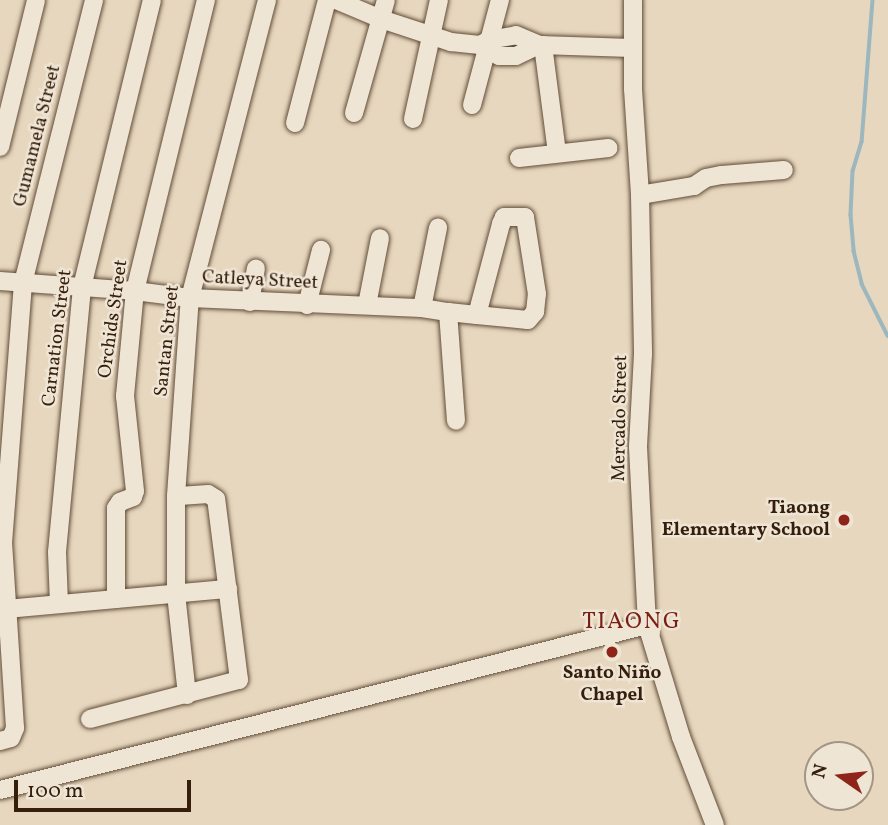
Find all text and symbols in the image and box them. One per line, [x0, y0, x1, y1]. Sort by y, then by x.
street label: Gumamela Street [9, 63, 67, 209]
street label: Orchids Street [94, 258, 134, 380]
street label: Catleya Street [201, 267, 319, 295]
street label: Carnation Street [38, 268, 78, 408]
street label: Santan Street [151, 284, 185, 398]
street label: Mercado Street [608, 354, 634, 482]
place label: Tiaong Elementary School [661, 498, 830, 542]
marker: Tiaong Elementary School [836, 512, 852, 528]
district label: TIAONG [583, 608, 681, 636]
marker: Santo Niño Chapel [604, 644, 620, 660]
place label: Santo Niño Chapel [563, 663, 661, 707]
north arrow [804, 741, 874, 811]
text: N [806, 762, 835, 781]
scale bar [18, 766, 194, 810]
text: 100 m [27, 777, 84, 806]

